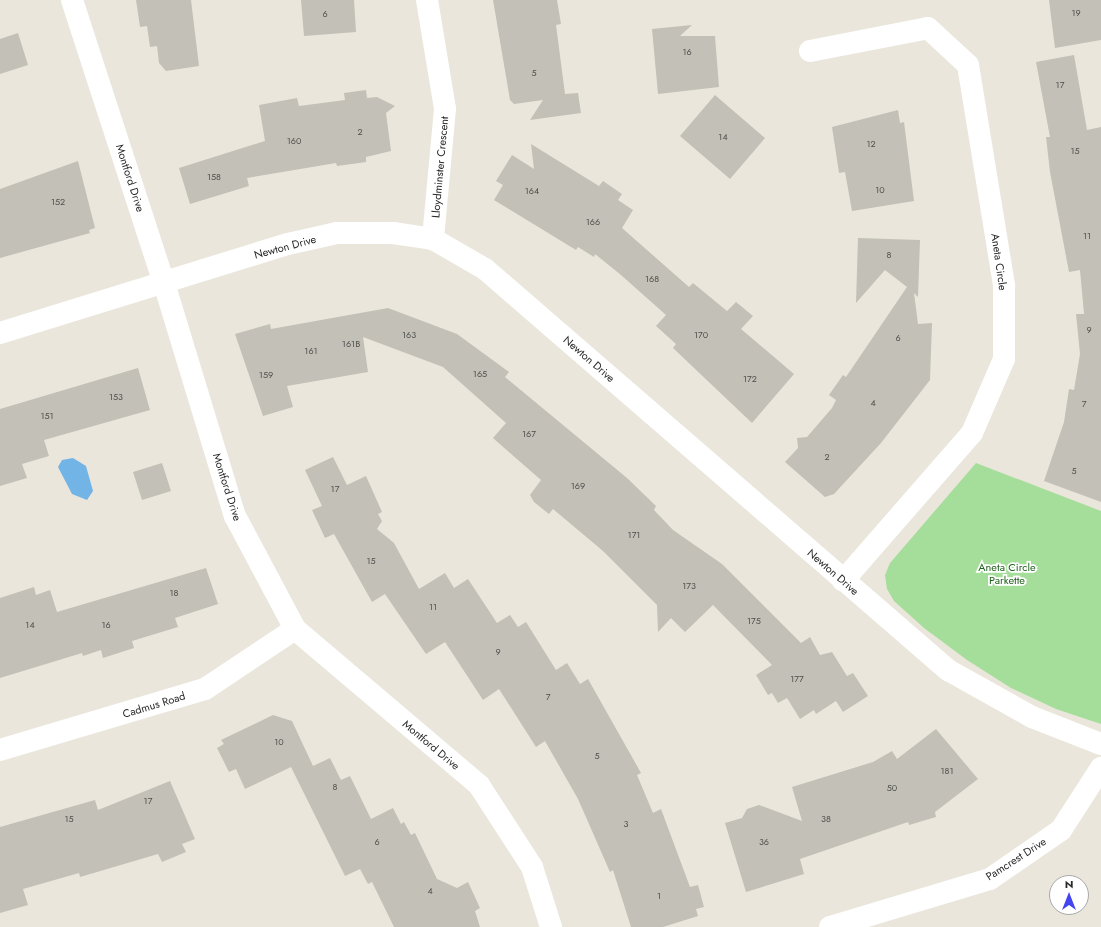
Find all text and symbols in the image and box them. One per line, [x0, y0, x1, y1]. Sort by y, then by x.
house number: 19 [1071, 8, 1081, 18]
house number: 6 [322, 9, 328, 19]
house number: 16 [682, 47, 692, 57]
house number: 5 [531, 68, 537, 78]
house number: 17 [1056, 80, 1064, 90]
street label: Lloydminster Crescent [429, 116, 451, 218]
house number: 2 [357, 127, 363, 137]
house number: 14 [718, 132, 728, 142]
house number: 160 [287, 136, 301, 146]
house number: 12 [866, 139, 876, 149]
street label: Montford Drive [113, 143, 147, 213]
house number: 15 [1070, 146, 1080, 156]
house number: 158 [207, 172, 221, 182]
house number: 10 [875, 185, 885, 195]
house number: 164 [525, 186, 539, 196]
house number: 152 [51, 197, 65, 207]
house number: 166 [586, 217, 600, 227]
house number: 11 [1083, 231, 1091, 241]
street label: Newton Drive [253, 232, 317, 262]
street label: Aneta Circle [988, 233, 1010, 291]
house number: 8 [887, 250, 891, 260]
house number: 168 [645, 274, 659, 284]
house number: 9 [1086, 325, 1092, 335]
house number: 163 [402, 330, 416, 340]
house number: 170 [694, 330, 708, 340]
street label: Newton Drive [561, 333, 617, 385]
house number: 6 [895, 333, 901, 343]
house number: 161B [342, 339, 360, 349]
house number: 161 [304, 346, 318, 356]
house number: 165 [473, 369, 487, 379]
house number: 159 [259, 370, 273, 380]
house number: 172 [743, 374, 757, 384]
house number: 153 [109, 392, 123, 402]
house number: 4 [870, 398, 876, 408]
house number: 7 [1082, 399, 1086, 409]
house number: 151 [40, 411, 54, 421]
house number: 167 [522, 429, 536, 439]
street label: Montford Drive [210, 452, 244, 522]
house number: 2 [824, 452, 830, 462]
house number: 5 [1071, 466, 1077, 476]
house number: 169 [571, 481, 585, 491]
house number: 17 [331, 484, 339, 494]
house number: 171 [628, 530, 640, 540]
street label: Newton Drive [805, 546, 861, 598]
house number: 15 [366, 556, 376, 566]
park label: Aneta Circle Parkette [978, 561, 1036, 587]
house number: 173 [682, 581, 696, 591]
house number: 18 [170, 588, 178, 598]
house number: 11 [429, 602, 437, 612]
house number: 175 [747, 616, 761, 626]
house number: 14 [25, 620, 35, 630]
house number: 16 [101, 620, 111, 630]
house number: 9 [495, 647, 501, 657]
house number: 177 [790, 674, 804, 684]
street label: Cadmus Road [121, 689, 187, 721]
house number: 7 [546, 692, 550, 702]
street label: Montford Drive [400, 717, 462, 773]
house number: 10 [274, 737, 284, 747]
house number: 5 [594, 751, 600, 761]
house number: 181 [940, 766, 954, 776]
house number: 8 [333, 782, 337, 792]
house number: 50 [887, 783, 897, 793]
house number: 17 [144, 796, 152, 806]
house number: 15 [64, 814, 74, 824]
house number: 38 [821, 814, 831, 824]
house number: 3 [624, 819, 628, 829]
street label: Pamcrest Drive [984, 835, 1048, 883]
house number: 6 [374, 837, 380, 847]
house number: 36 [759, 837, 769, 847]
north arrow [1049, 875, 1089, 915]
text: N [1065, 876, 1073, 892]
house number: 4 [427, 886, 433, 896]
house number: 1 [657, 891, 661, 901]

